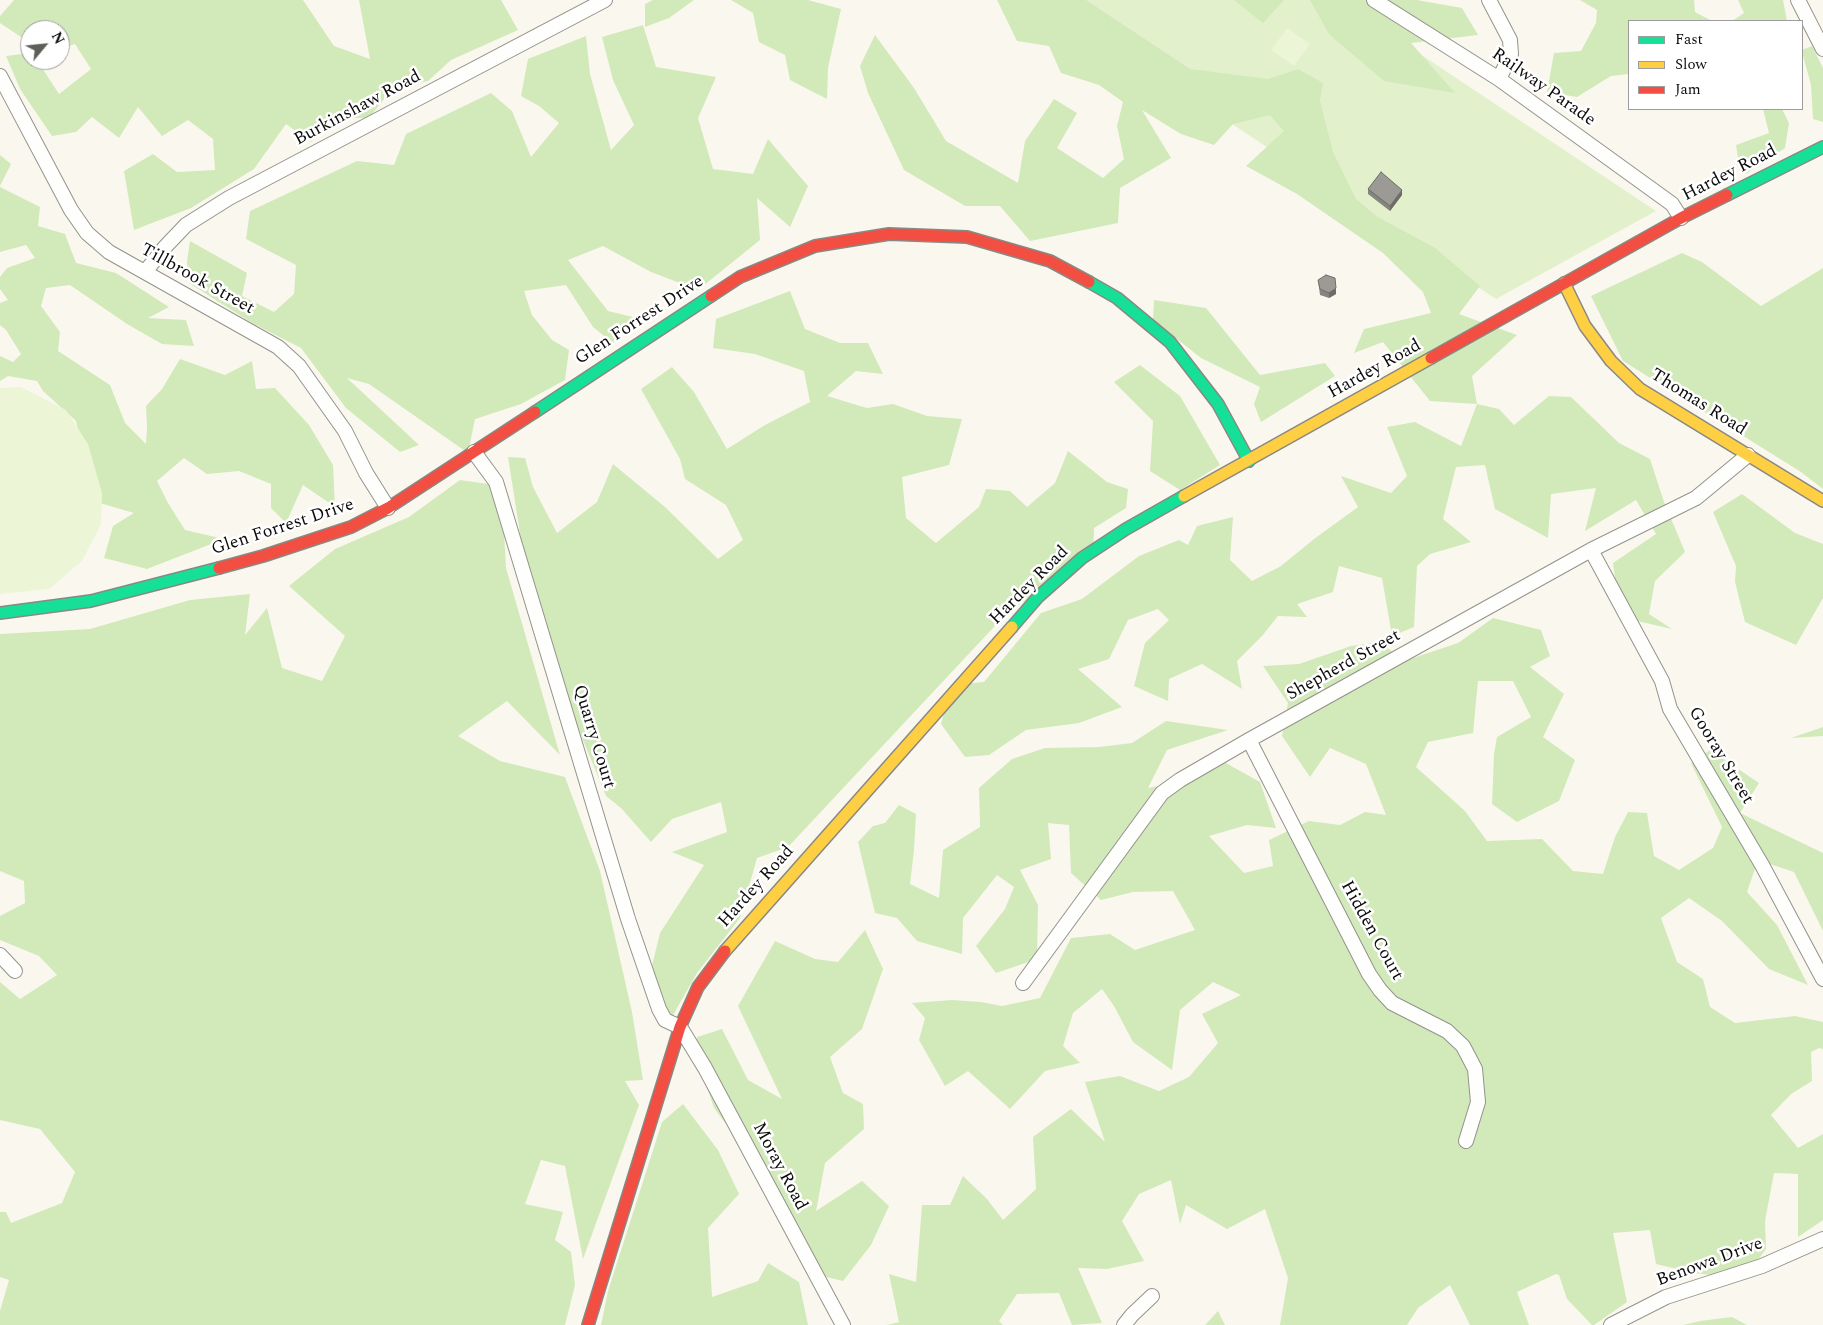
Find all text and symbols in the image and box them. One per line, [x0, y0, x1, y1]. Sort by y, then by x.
north arrow [20, 20, 70, 70]
legend [1628, 20, 1803, 110]
text: N [46, 28, 70, 48]
text: Fast [1675, 28, 1703, 51]
street label: Railway Parade [1487, 44, 1599, 132]
text: Slow [1675, 53, 1707, 76]
street label: Burkinshaw Road [291, 66, 425, 152]
text: Jam [1675, 78, 1701, 101]
street label: Hardey Road [1679, 141, 1781, 207]
street label: Tillbrook Street [136, 240, 258, 320]
street label: Glen Forrest Drive [572, 271, 708, 371]
street label: Hardey Road [1325, 336, 1425, 404]
street label: Thomas Road [1646, 365, 1750, 441]
street label: Glen Forrest Drive [209, 495, 357, 561]
street label: Hardey Road [986, 542, 1074, 630]
street label: Shepherd Street [1283, 626, 1405, 706]
street label: Quarry Court [567, 683, 619, 791]
street label: Gooray Street [1682, 703, 1758, 809]
street label: Hardey Road [715, 841, 799, 933]
street label: Hidden Court [1335, 877, 1407, 985]
street label: Moray Road [747, 1119, 811, 1215]
street label: Benowa Drive [1654, 1234, 1766, 1292]

